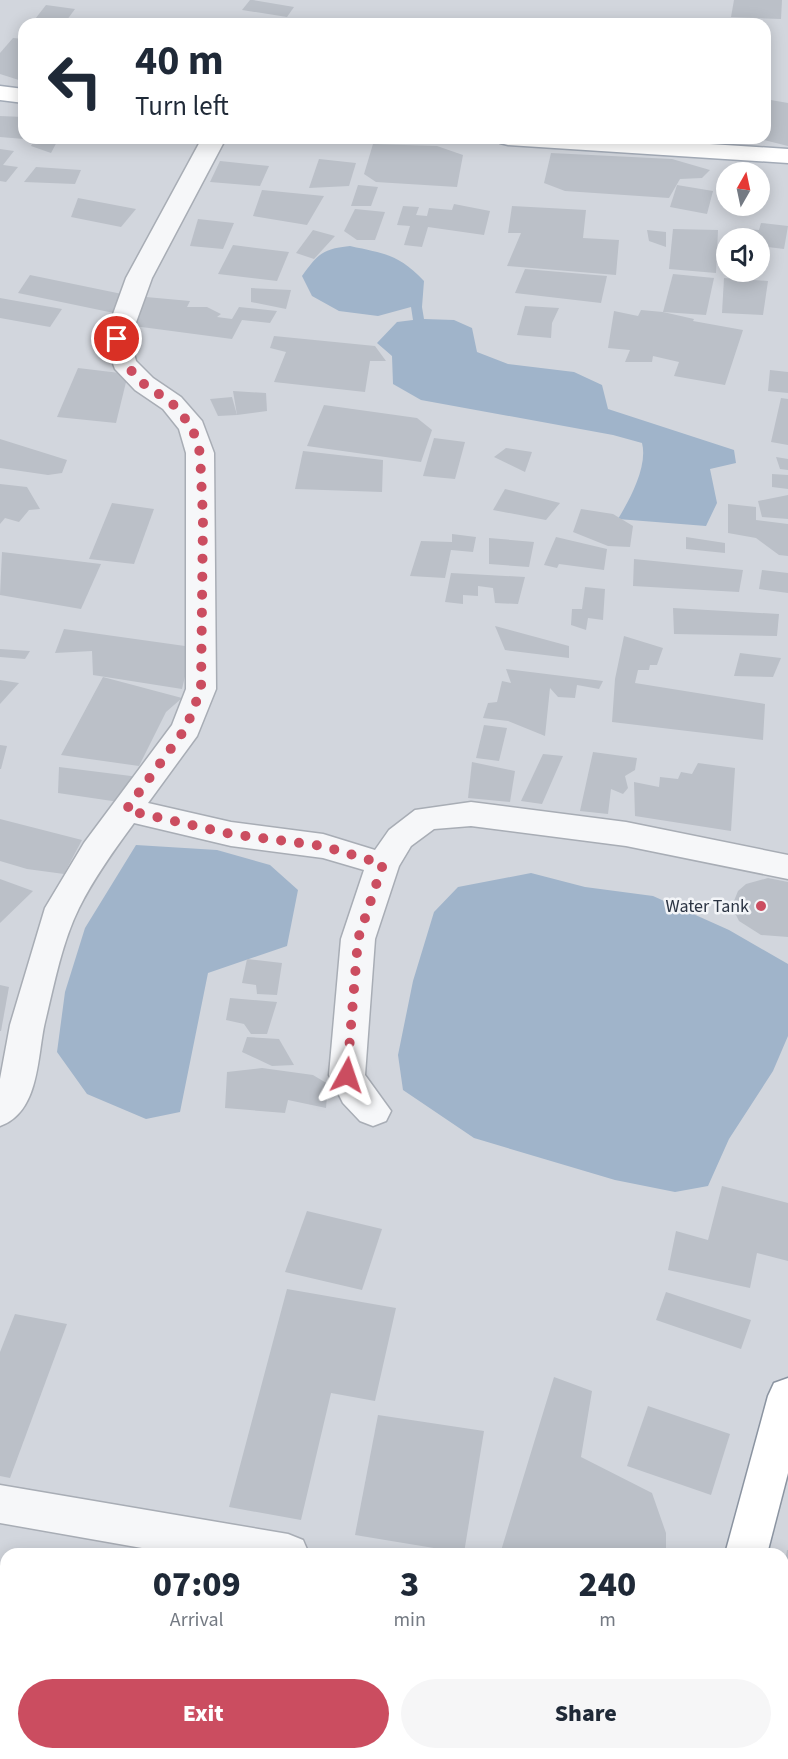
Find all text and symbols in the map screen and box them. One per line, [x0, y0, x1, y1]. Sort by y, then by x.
text: 40 m [135, 31, 224, 91]
icon: left [36, 42, 114, 120]
text: Turn left [135, 87, 229, 126]
north arrow [716, 162, 770, 216]
map controls [716, 162, 770, 282]
button: sound [716, 228, 770, 282]
pin [91, 313, 142, 364]
icon: arrive [100, 322, 133, 355]
place label: Water Tank [666, 894, 749, 919]
marker: Water Tank [754, 899, 768, 913]
position arrow [315, 1043, 379, 1107]
text: 07:09 [153, 1559, 241, 1610]
text: 3 [400, 1559, 419, 1610]
text: 240 [579, 1559, 636, 1610]
text: Arrival [170, 1606, 224, 1634]
text: min [393, 1606, 426, 1634]
text: m [599, 1606, 616, 1634]
button: Exit [18, 1679, 389, 1748]
button: Share [401, 1679, 771, 1748]

